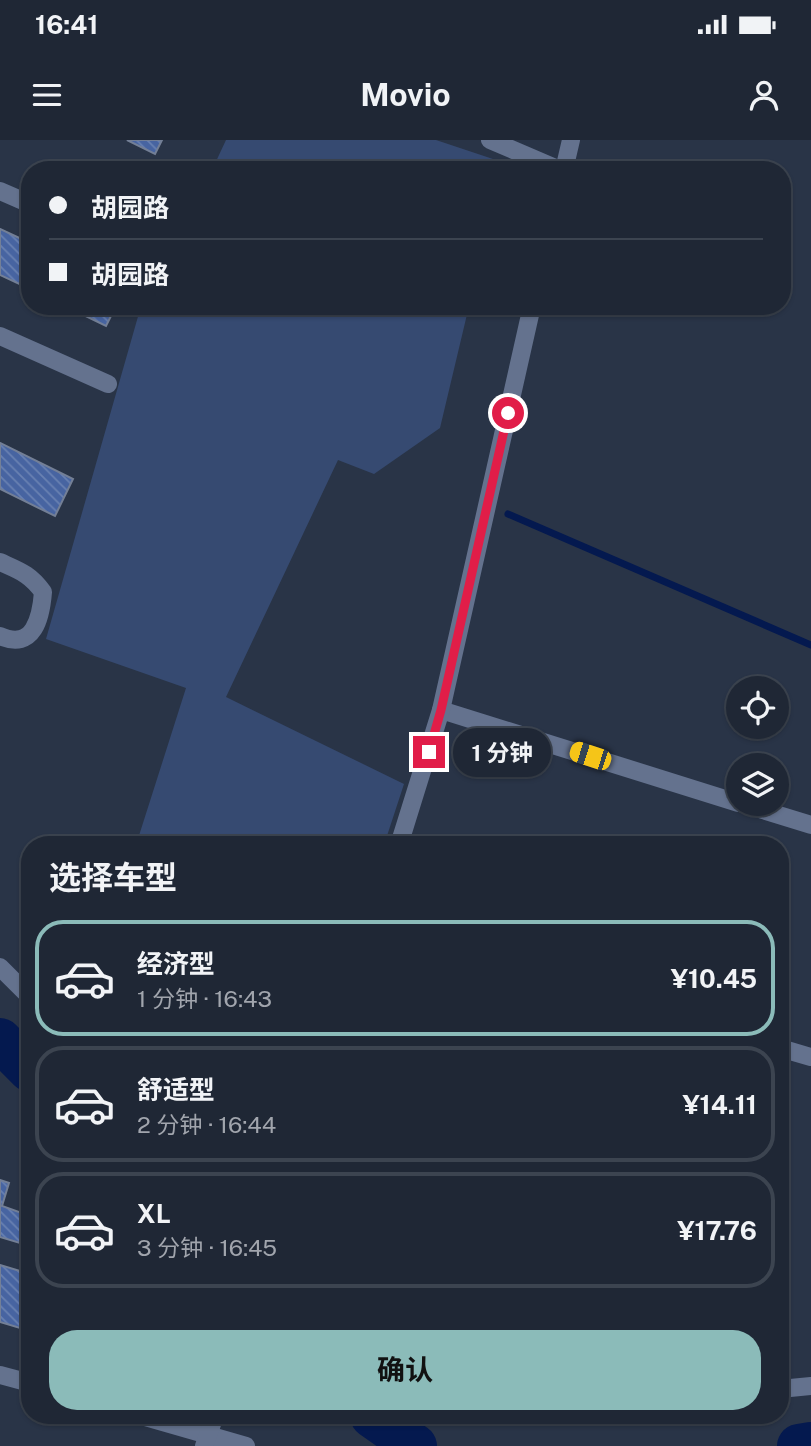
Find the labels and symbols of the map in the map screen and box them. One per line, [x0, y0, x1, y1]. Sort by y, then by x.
route start [492, 397, 524, 429]
callout: 1 分钟 [453, 728, 552, 776]
route end [413, 736, 445, 768]
car [567, 740, 614, 772]

